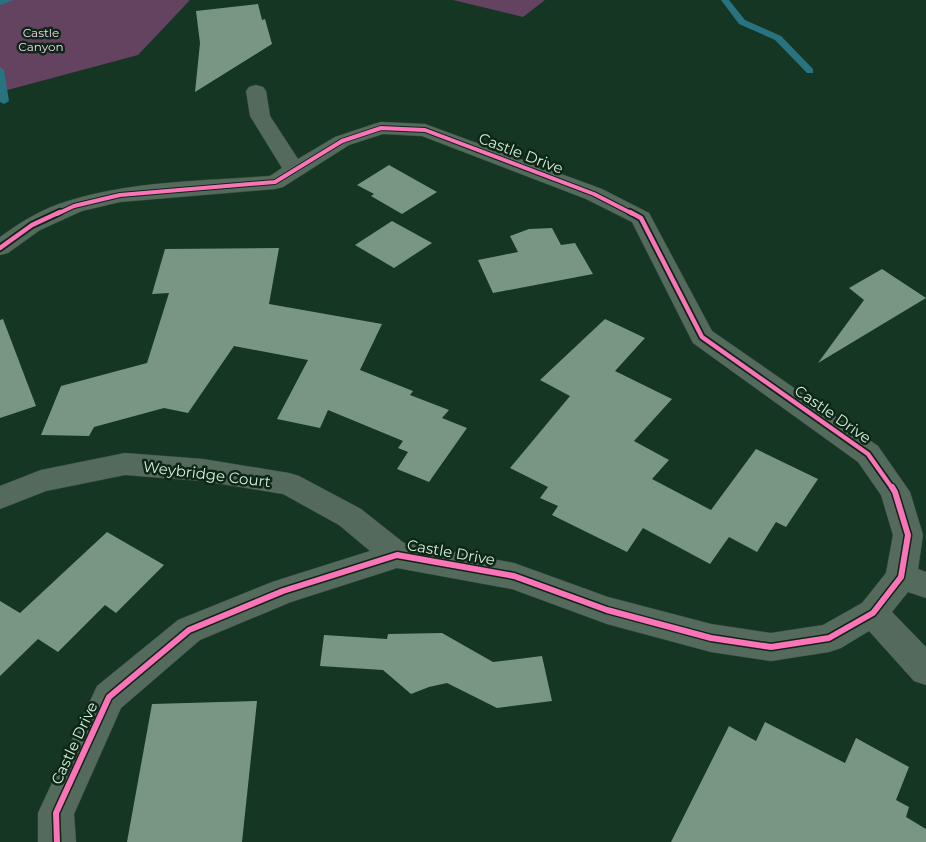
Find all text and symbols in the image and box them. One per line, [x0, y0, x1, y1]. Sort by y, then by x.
park label: Castle Canyon [18, 25, 64, 54]
street label: Castle Drive [476, 128, 566, 178]
street label: Castle Drive [791, 381, 875, 447]
street label: Weybridge Court [142, 457, 272, 491]
street label: Castle Drive [405, 535, 497, 569]
street label: Castle Drive [47, 699, 101, 787]

